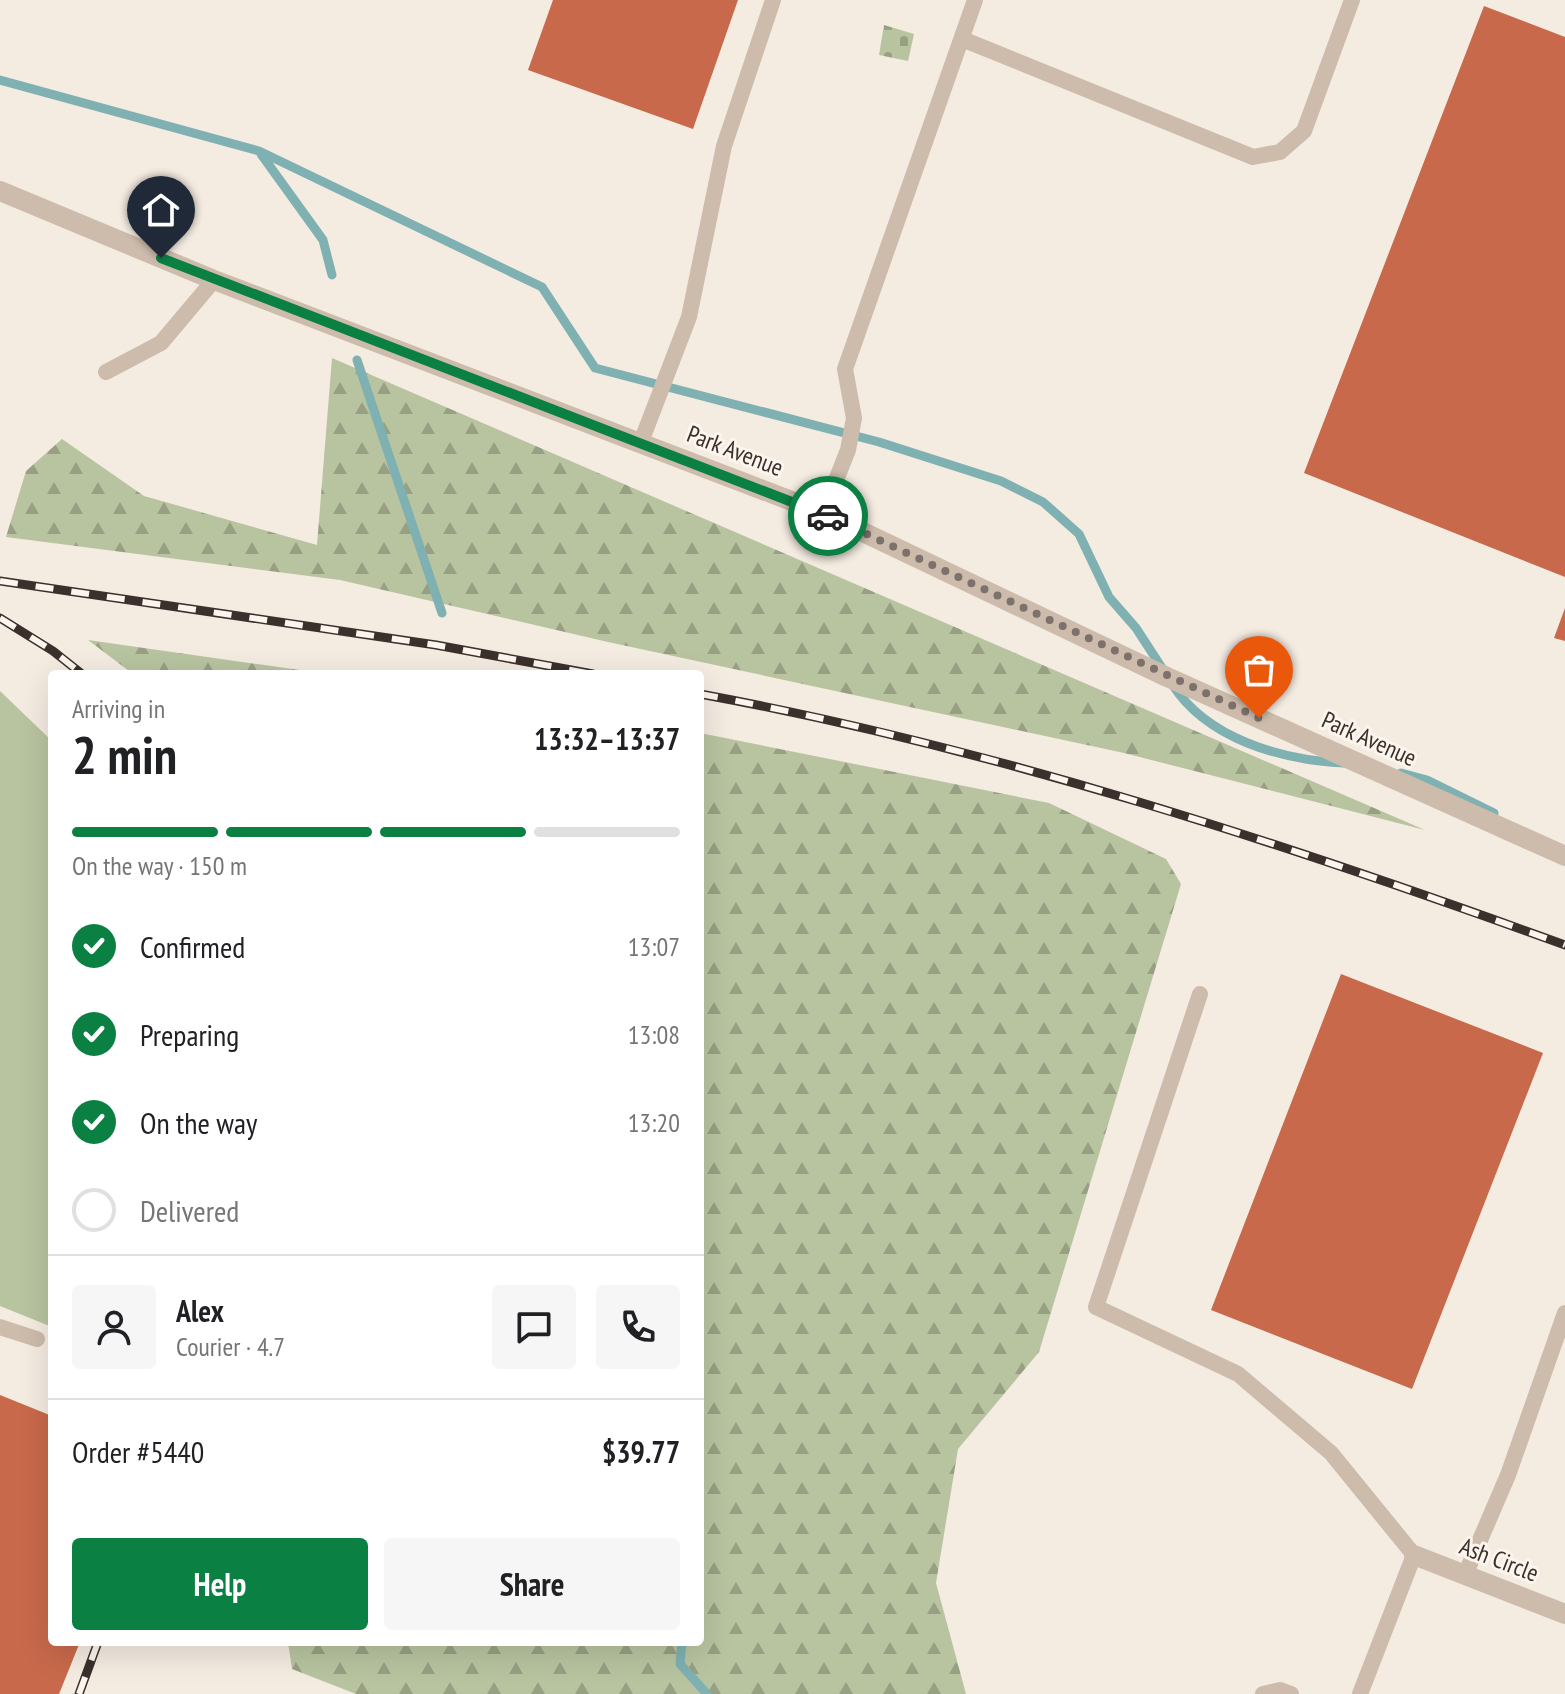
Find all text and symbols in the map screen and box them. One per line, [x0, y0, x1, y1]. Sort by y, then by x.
pin [127, 176, 195, 258]
icon: home [139, 188, 183, 232]
street label: Park Avenue [683, 418, 788, 483]
courier [788, 476, 868, 556]
icon: car [806, 494, 850, 538]
pin [1225, 636, 1293, 718]
icon: bag [1237, 648, 1281, 692]
text: Arriving in [72, 692, 165, 725]
street label: Park Avenue [1317, 704, 1421, 773]
text: 13:32–13:37 [534, 719, 680, 758]
text: 2 min [72, 721, 177, 788]
text: On the way · 150 m [72, 849, 247, 882]
icon: check [72, 924, 116, 968]
text: Confirmed [140, 927, 245, 966]
text: 13:07 [628, 930, 680, 963]
icon: check [72, 1012, 116, 1056]
text: Preparing [140, 1015, 239, 1054]
text: 13:08 [628, 1018, 680, 1051]
icon: check [72, 1100, 116, 1144]
text: On the way [140, 1103, 257, 1142]
text: 13:20 [628, 1106, 680, 1139]
text: Delivered [140, 1191, 239, 1230]
button: person [72, 1285, 156, 1369]
button: chat [492, 1285, 576, 1369]
button: phone [596, 1285, 680, 1369]
text: Alex [176, 1291, 224, 1330]
text: Courier · 4.7 [176, 1330, 285, 1363]
text: Order #5440 [72, 1432, 204, 1471]
text: $39.77 [602, 1432, 680, 1471]
street label: Ash Circle [1455, 1530, 1543, 1589]
button: Help [72, 1538, 368, 1630]
button: Share [384, 1538, 680, 1630]

